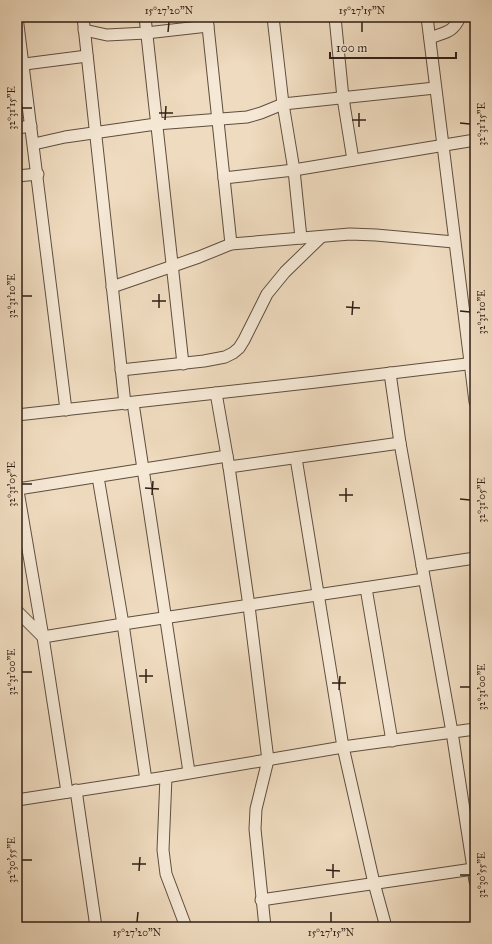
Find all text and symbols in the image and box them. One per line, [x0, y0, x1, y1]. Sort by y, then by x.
text: 15°27'20"N [145, 5, 194, 17]
text: 15°27'15"N [339, 5, 386, 17]
scale bar [330, 34, 456, 60]
text: 100 m [336, 41, 367, 55]
text: 32°31'15"E [6, 86, 18, 130]
text: 32°31'15"E [476, 102, 488, 146]
text: 32°31'10"E [6, 274, 18, 318]
text: 32°31'10"E [476, 290, 488, 334]
text: 32°31'05"E [6, 461, 18, 507]
text: 32°31'05"E [476, 477, 488, 523]
text: 32°31'00"E [6, 649, 18, 695]
text: 32°31'00"E [476, 664, 488, 710]
text: 32°30'55"E [6, 837, 18, 883]
text: 32°30'55"E [476, 852, 488, 898]
text: 15°27'20"N [113, 927, 162, 939]
text: 15°27'15"N [308, 927, 355, 939]

